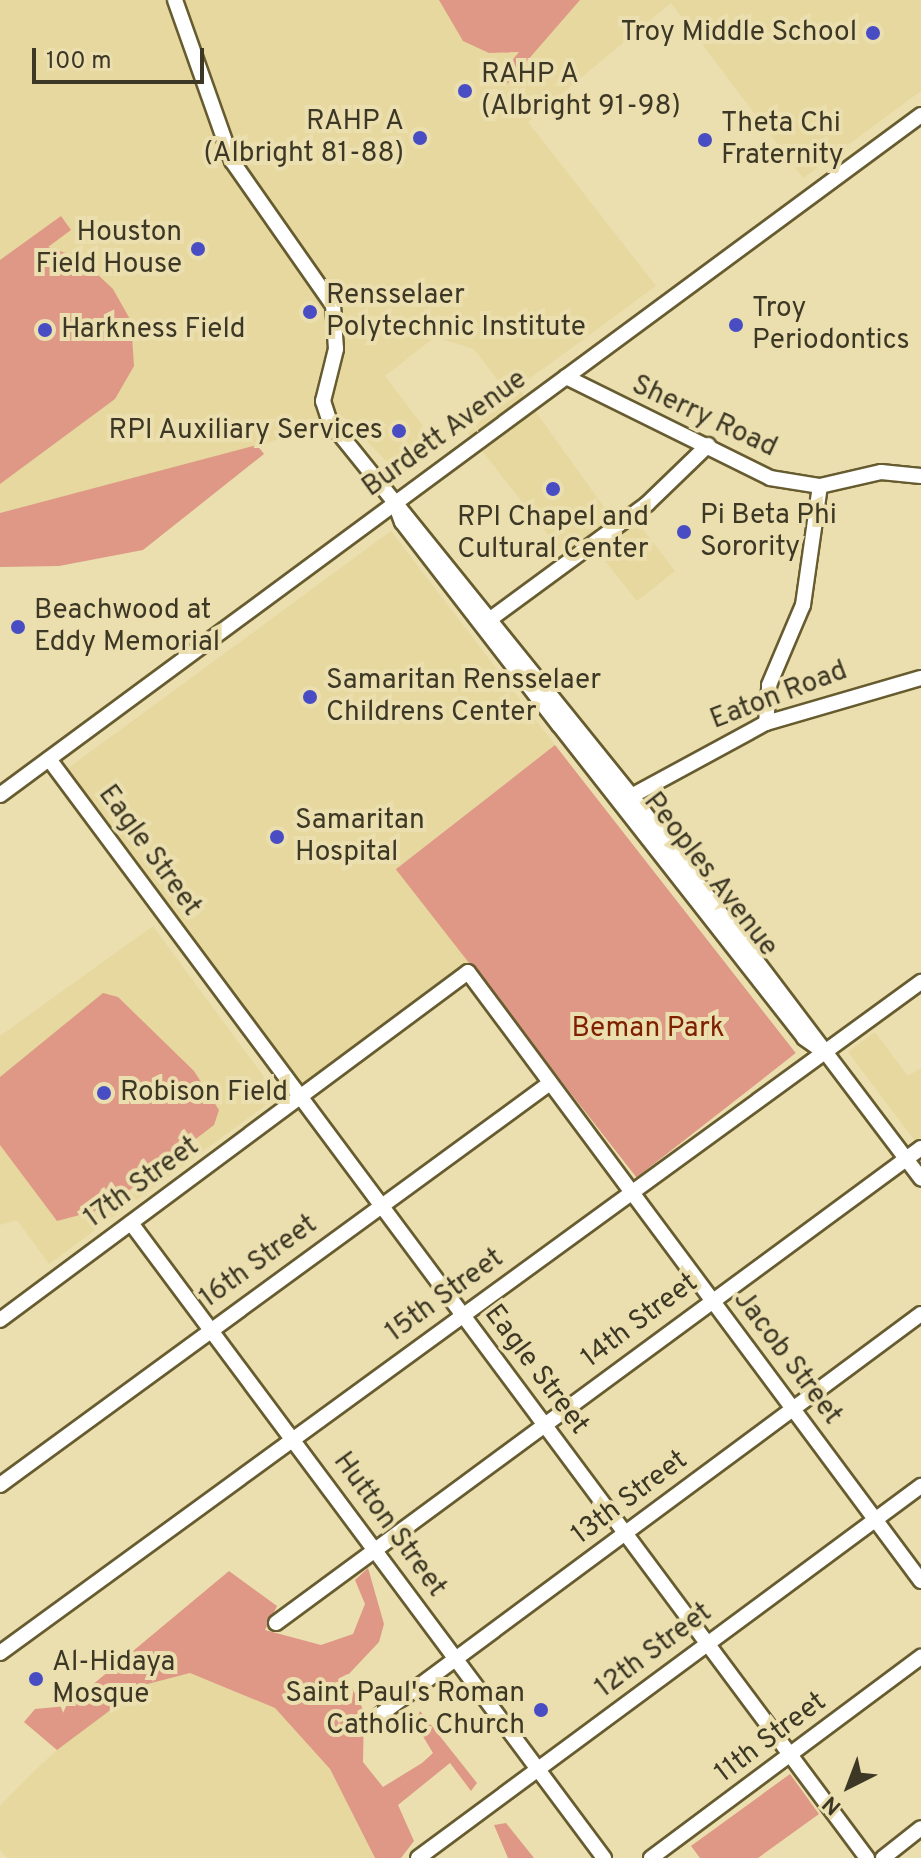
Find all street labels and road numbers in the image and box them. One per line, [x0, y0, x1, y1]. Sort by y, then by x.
street label: Burdett Avenue [356, 363, 534, 505]
street label: Sherry Road [626, 369, 782, 465]
street label: Eaton Road [706, 655, 852, 737]
street label: Eagle Street [90, 779, 208, 923]
street label: Peoples Avenue [635, 786, 785, 964]
street label: 17th Street [78, 1130, 206, 1236]
street label: 16th Street [194, 1208, 324, 1316]
street label: 15th Street [380, 1242, 510, 1350]
street label: 14th Street [575, 1266, 705, 1376]
street label: Jacob Street [726, 1284, 848, 1432]
street label: Eagle Street [476, 1299, 596, 1441]
street label: 13th Street [565, 1444, 695, 1552]
street label: Hutton Street [325, 1446, 453, 1604]
street label: 12th Street [589, 1596, 719, 1706]
street label: 11th Street [709, 1685, 833, 1791]

